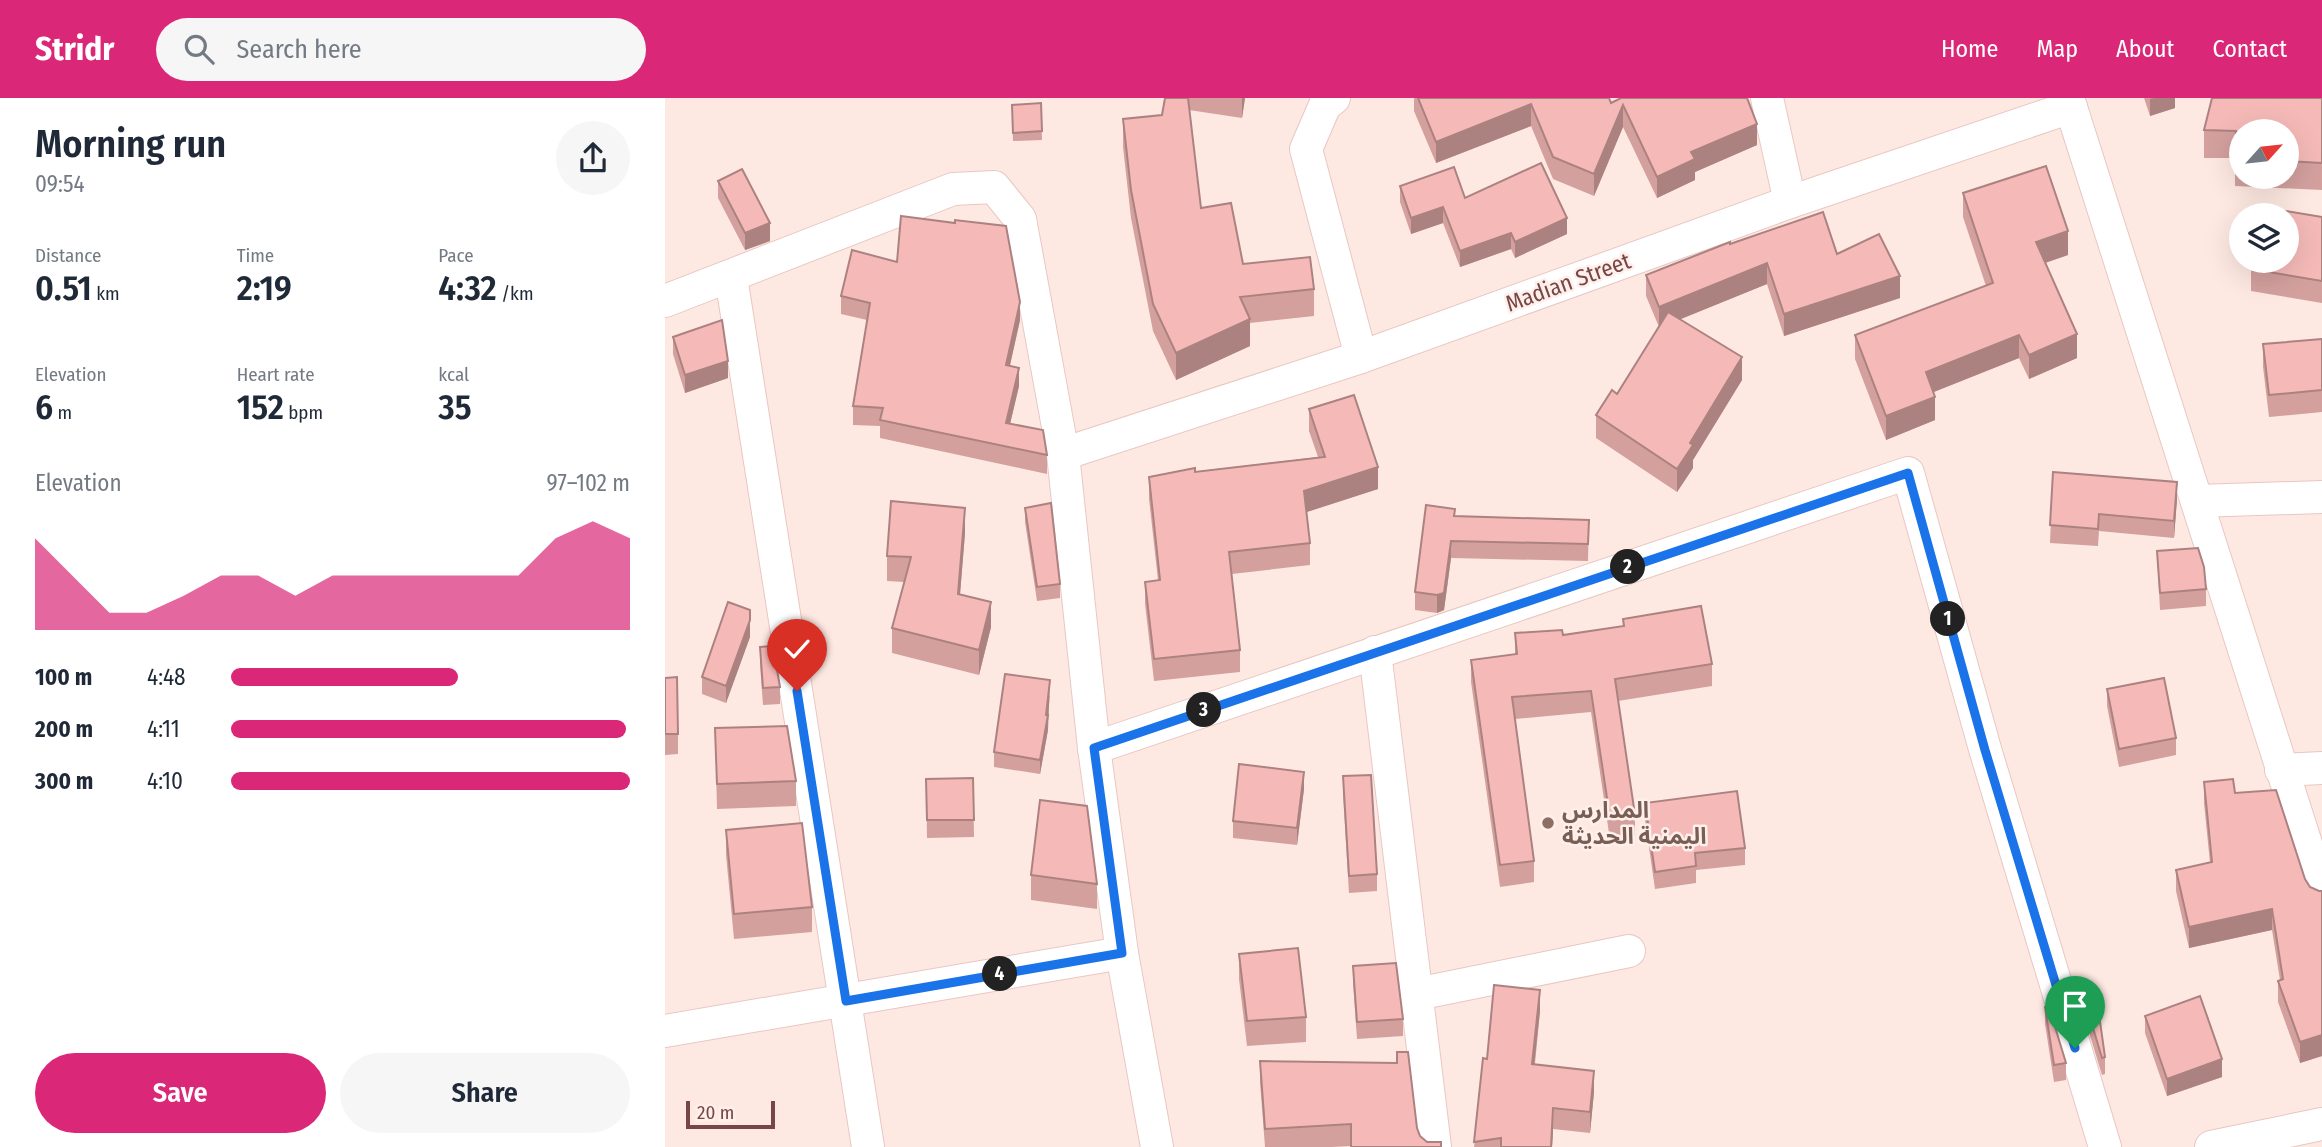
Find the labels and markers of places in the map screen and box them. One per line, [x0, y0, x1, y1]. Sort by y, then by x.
pin: 2 [1611, 550, 1646, 584]
pin: 1 [1931, 602, 1965, 636]
pin [767, 619, 827, 691]
pin: 3 [1187, 692, 1221, 728]
place label: المدارس اليمنية الحديثة [1562, 796, 1706, 850]
marker: المدارس اليمنية الحديثة [1540, 815, 1556, 831]
pin: 4 [983, 956, 1017, 992]
pin [2045, 976, 2105, 1048]

